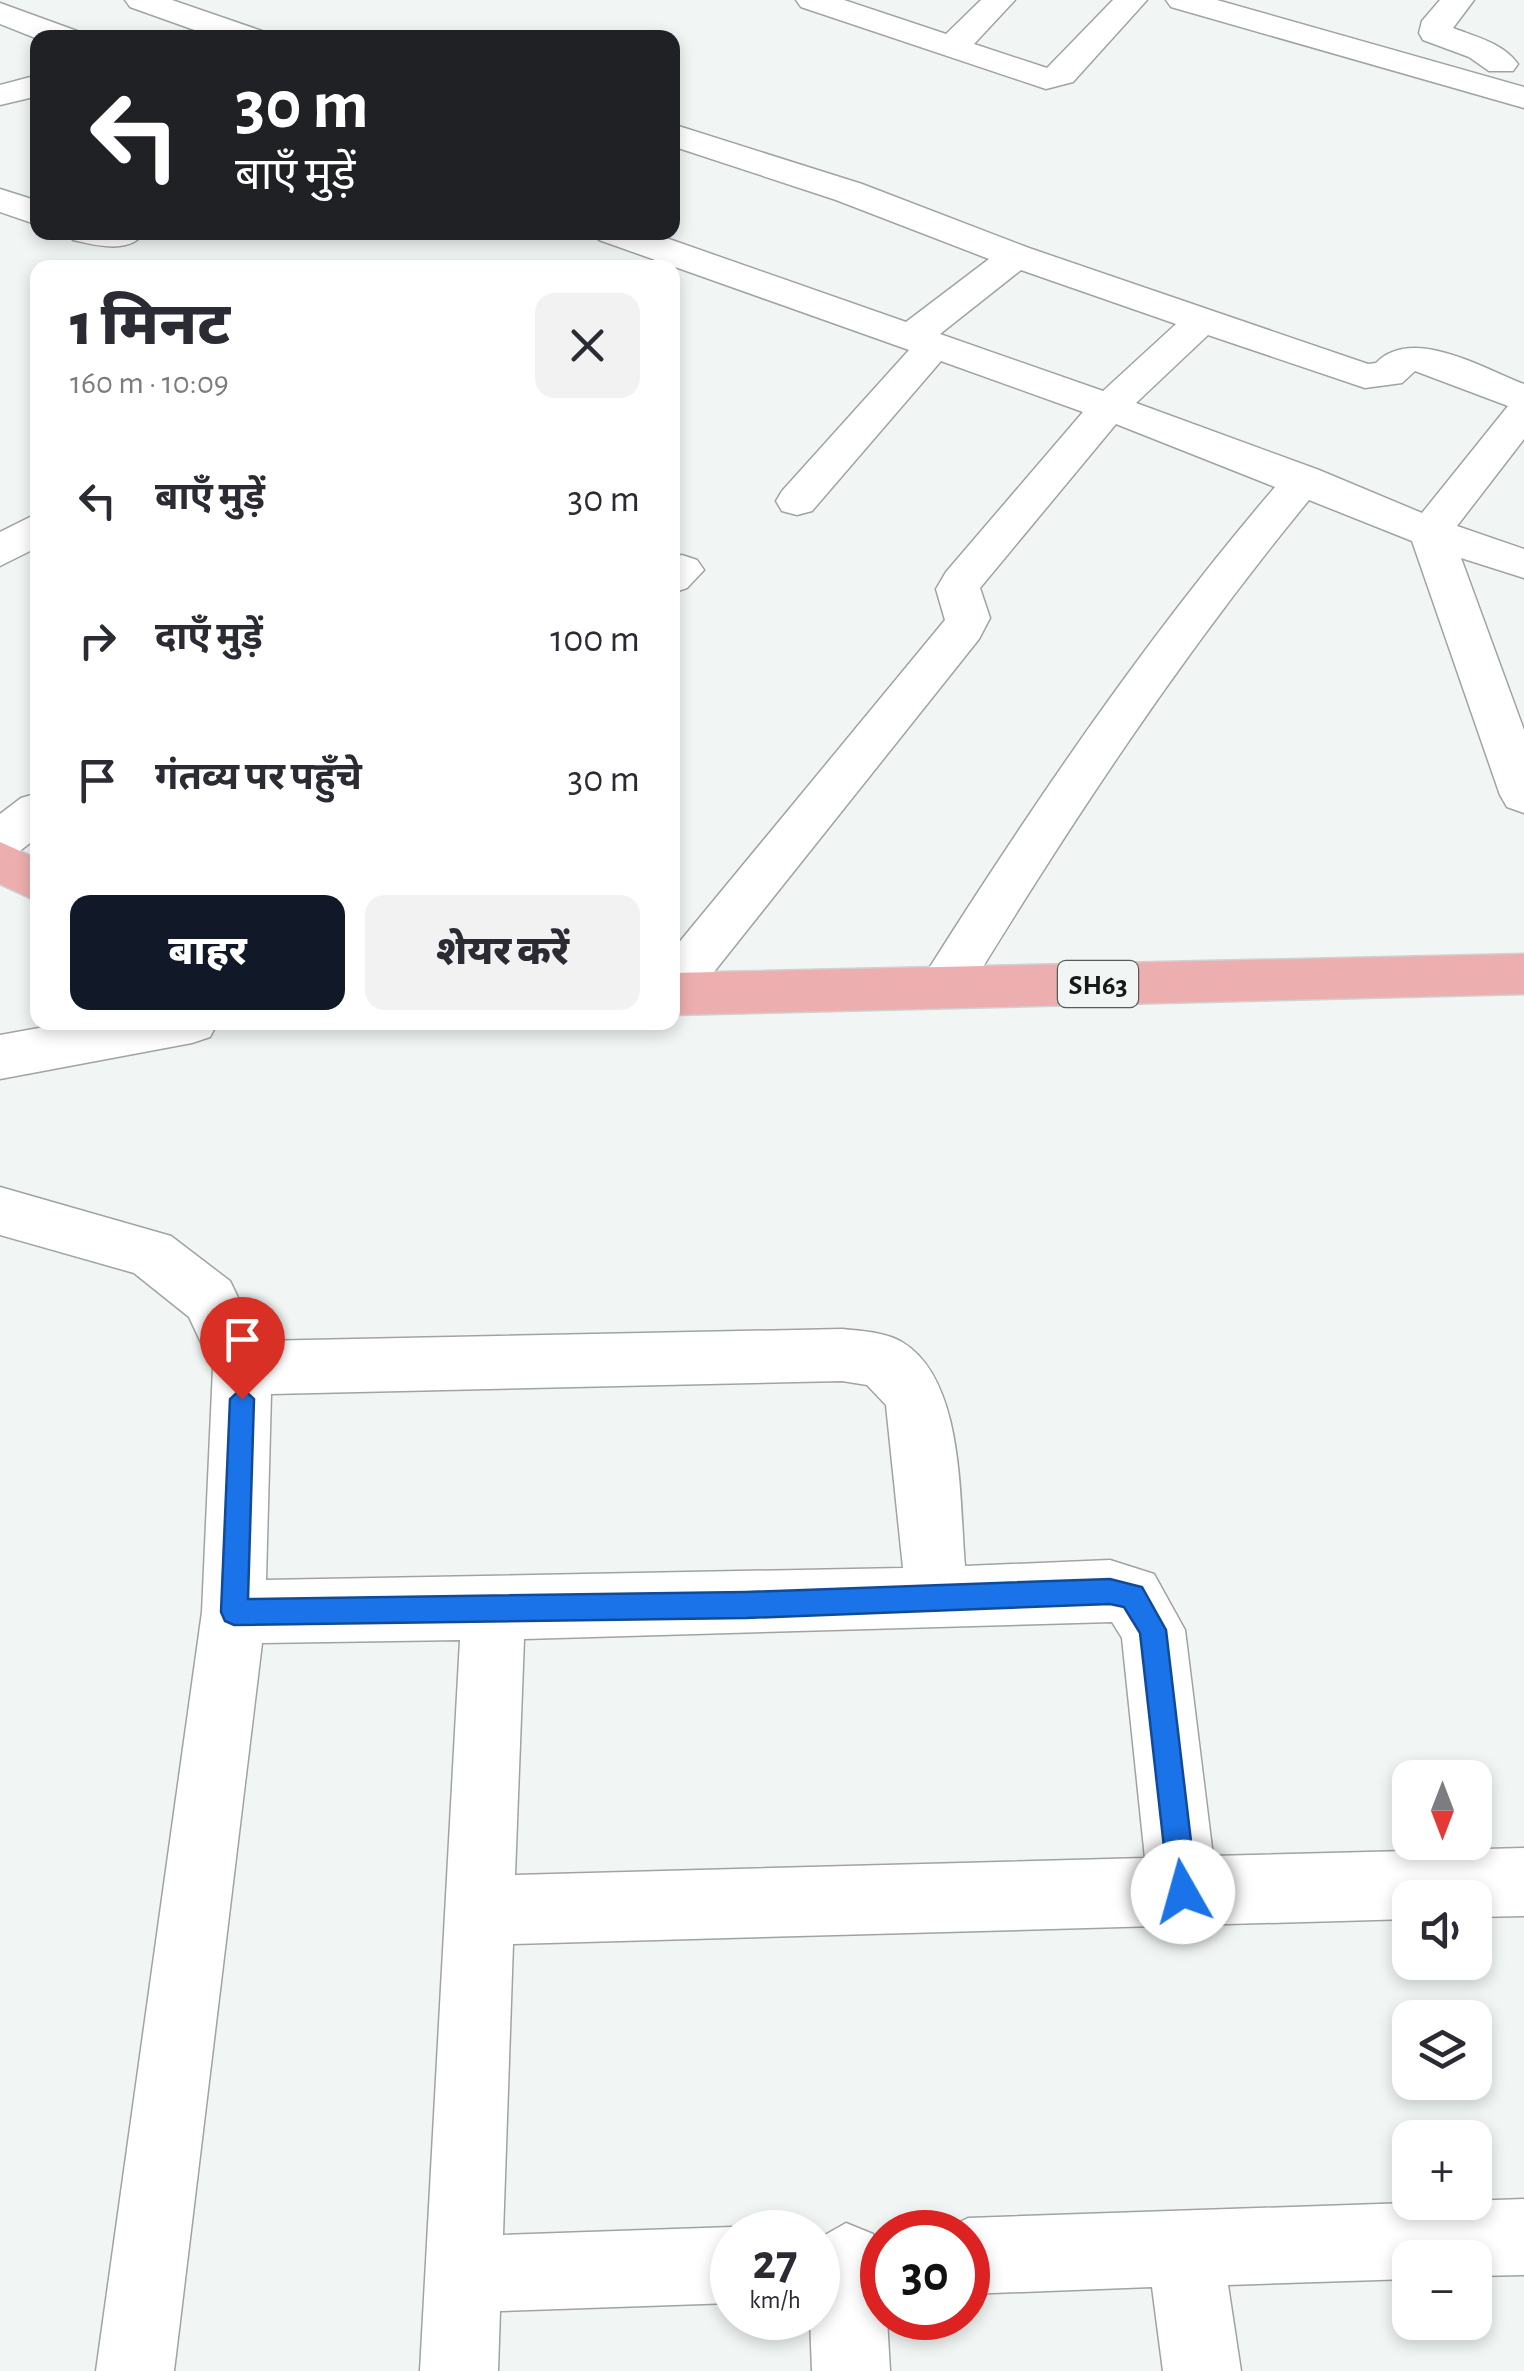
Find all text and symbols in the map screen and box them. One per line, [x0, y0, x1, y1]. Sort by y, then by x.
icon: left [70, 70, 200, 200]
text: 30 m [235, 71, 369, 141]
text: बाएँ मुड़ें [235, 153, 356, 198]
button: close [535, 293, 640, 398]
text: 1 मिनट [70, 296, 230, 356]
text: 160 m · 10:09 [70, 367, 229, 399]
icon: left [70, 473, 125, 528]
text: बाएँ मुड़ें [155, 479, 265, 517]
text: 30 m [568, 481, 640, 519]
icon: right [70, 613, 125, 668]
text: दाएँ मुड़ें [155, 619, 263, 657]
text: 100 m [550, 621, 640, 659]
icon: arrive [70, 753, 125, 808]
text: गंतव्य पर पहुँचे [155, 759, 362, 797]
text: 30 m [568, 761, 640, 799]
button: बाहर [70, 895, 345, 1010]
button: शेयर करें [365, 895, 640, 1010]
road number: SH63 [1058, 961, 1138, 1007]
pin [200, 1297, 285, 1400]
icon: arrive [215, 1312, 270, 1367]
north arrow [1392, 1760, 1492, 1860]
map controls [1392, 1760, 1492, 2340]
position arrow [1131, 1840, 1235, 1944]
button: sound [1392, 1880, 1492, 1980]
button: layers [1392, 2000, 1492, 2100]
button: + [1392, 2120, 1492, 2220]
speed limit sign: 30 [860, 2210, 990, 2340]
text: 27 [752, 2238, 798, 2288]
button: − [1392, 2240, 1492, 2340]
text: km/h [749, 2288, 801, 2313]

